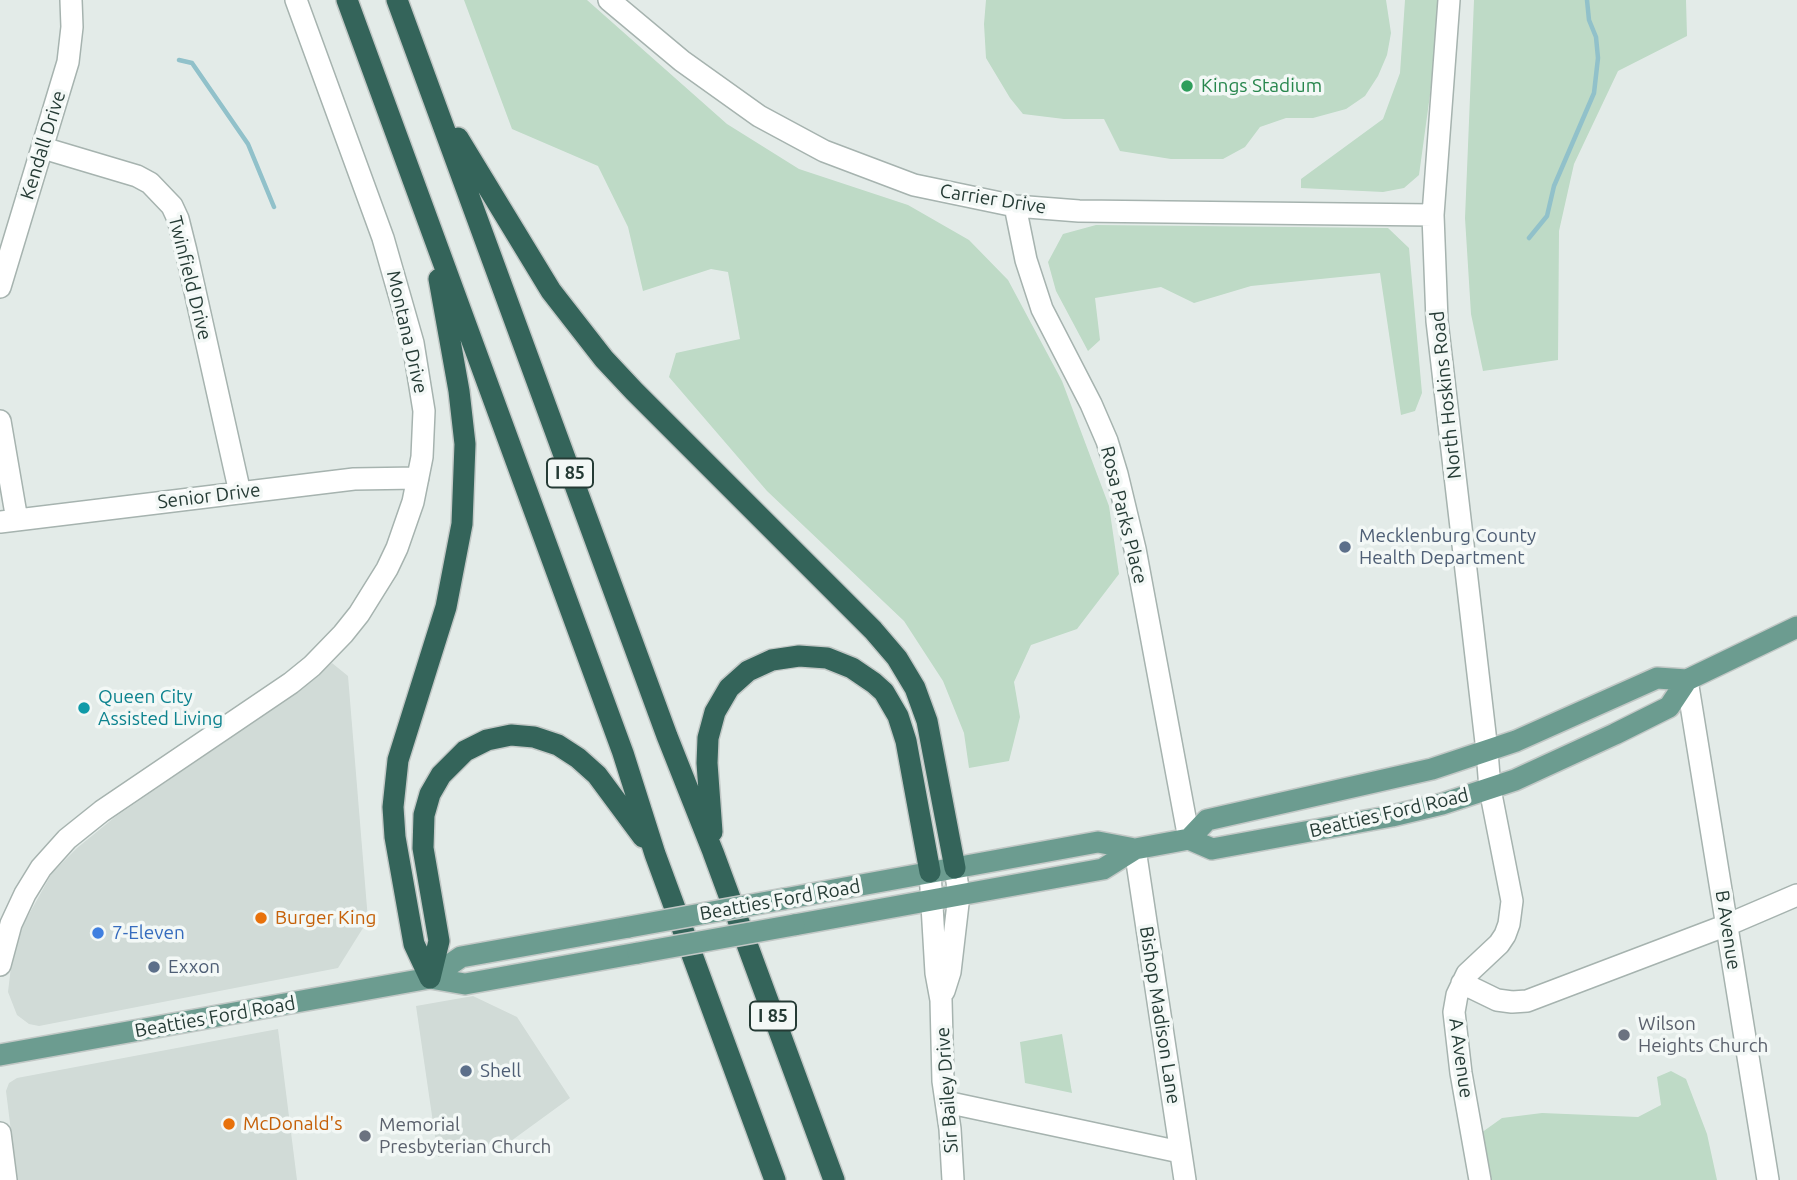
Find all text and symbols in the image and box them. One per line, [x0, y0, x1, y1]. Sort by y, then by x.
place label: Kings Stadium [1201, 75, 1322, 97]
marker: Kings Stadium [1179, 78, 1195, 94]
street label: Kendall Drive [16, 88, 70, 202]
street label: Carrier Drive [938, 179, 1048, 219]
street label: Twinfield Drive [164, 214, 216, 342]
street label: Montana Drive [382, 268, 432, 396]
street label: North Hoskins Road [1426, 310, 1466, 480]
street label: Rosa Parks Place [1096, 444, 1152, 586]
road number: I 85 [547, 458, 593, 488]
street label: Senior Drive [156, 478, 262, 514]
place label: Mecklenburg County Health Department [1359, 525, 1536, 569]
marker: Mecklenburg County Health Department [1337, 539, 1353, 555]
place label: Queen City Assisted Living [98, 686, 223, 730]
marker: Queen City Assisted Living [76, 700, 92, 716]
street label: Beatties Ford Road [1307, 784, 1471, 842]
street label: Beatties Ford Road [698, 875, 862, 925]
street label: B Avenue [1710, 888, 1746, 972]
place label: Burger King [275, 907, 376, 929]
marker: Burger King [253, 910, 269, 926]
place label: 7-Eleven [112, 922, 185, 944]
street label: Bishop Madison Lane [1135, 924, 1185, 1106]
marker: 7-Eleven [90, 925, 106, 941]
place label: Exxon [168, 956, 220, 978]
marker: Exxon [146, 959, 162, 975]
street label: Beatties Ford Road [133, 992, 297, 1042]
road number: I 85 [750, 1001, 796, 1030]
place label: Wilson Heights Church [1638, 1013, 1768, 1057]
street label: A Avenue [1444, 1016, 1478, 1100]
street label: Sir Bailey Drive [931, 1026, 963, 1154]
marker: Wilson Heights Church [1616, 1027, 1632, 1043]
place label: Shell [480, 1060, 521, 1082]
marker: Shell [458, 1063, 474, 1079]
place label: McDonald's [243, 1113, 342, 1135]
place label: Memorial Presbyterian Church [379, 1114, 551, 1158]
marker: McDonald's [221, 1116, 237, 1132]
marker: Memorial Presbyterian Church [357, 1128, 373, 1144]

